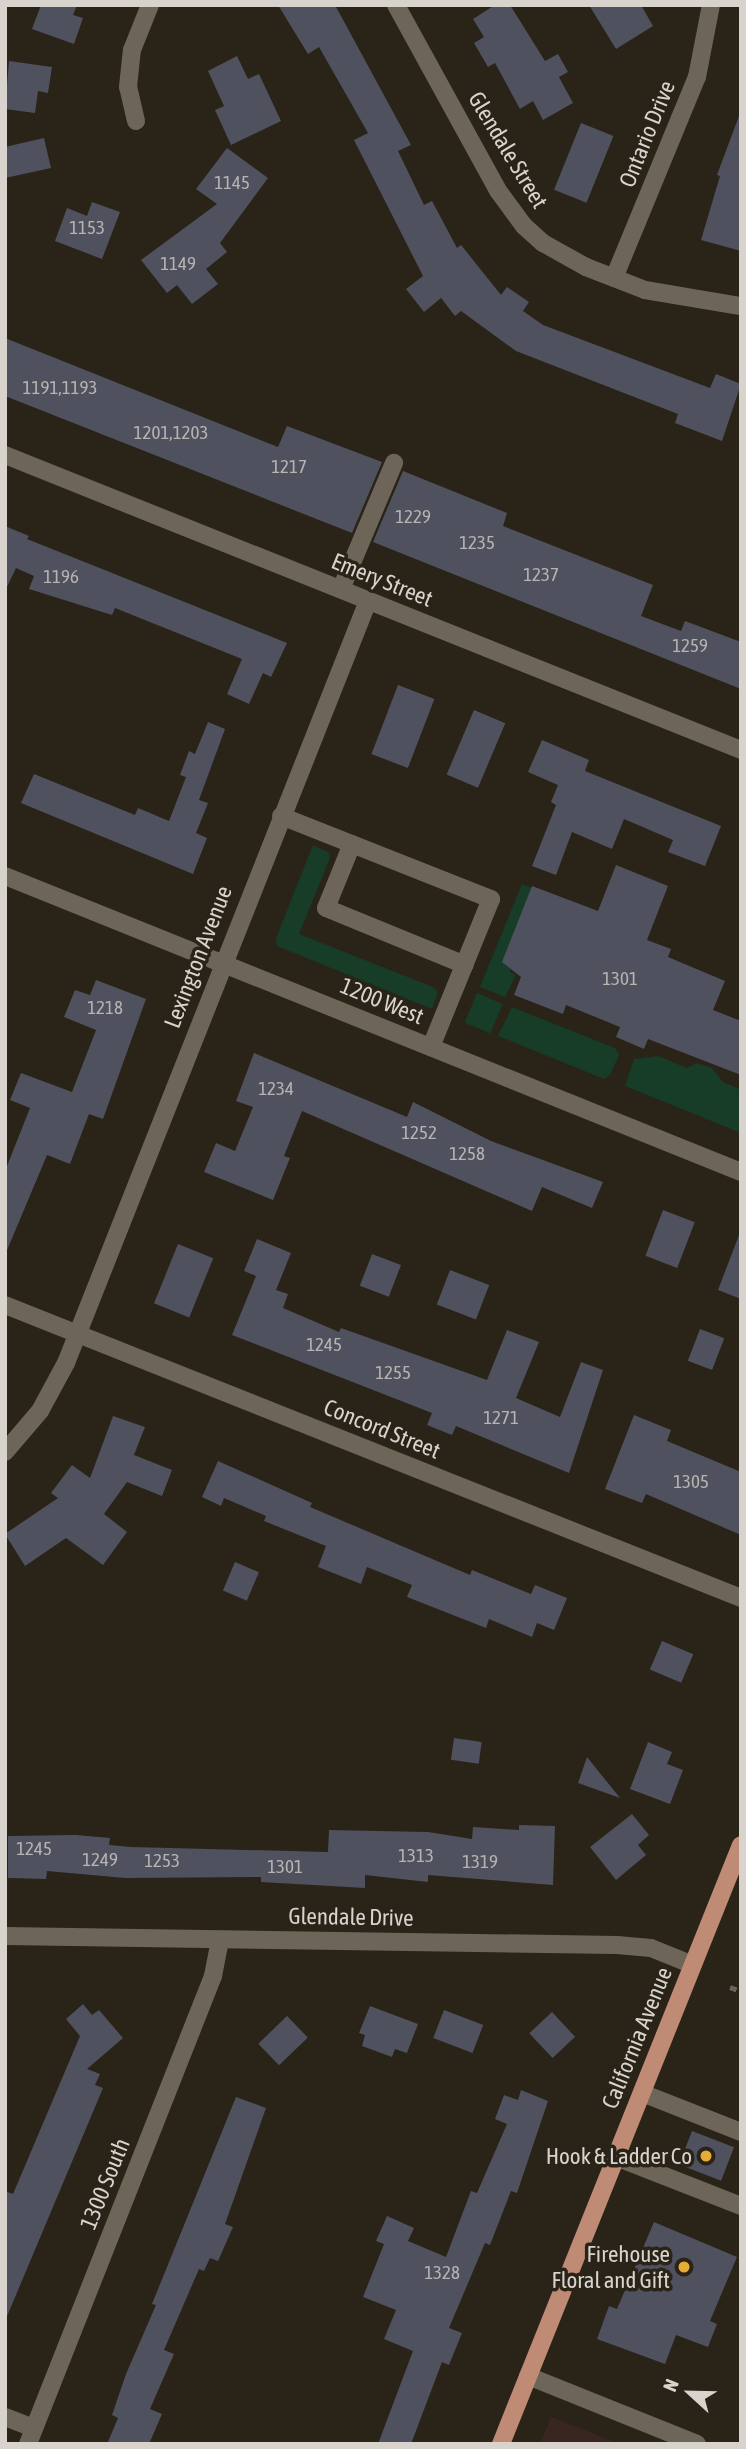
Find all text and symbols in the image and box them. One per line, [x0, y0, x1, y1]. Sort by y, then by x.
street label: Ontario Drive [613, 77, 681, 191]
street label: Glendale Street [462, 87, 554, 213]
house number: 1145 [214, 172, 250, 194]
house number: 1153 [69, 217, 105, 239]
house number: 1149 [160, 253, 196, 275]
house number: 1191,1193 [23, 377, 97, 399]
house number: 1201,1203 [134, 422, 208, 444]
house number: 1217 [271, 456, 307, 478]
house number: 1229 [395, 506, 431, 528]
house number: 1235 [459, 532, 495, 554]
street label: Emery Street [327, 547, 437, 613]
house number: 1237 [523, 564, 559, 586]
house number: 1196 [43, 566, 79, 588]
house number: 1259 [672, 635, 708, 657]
street label: Lexington Avenue [158, 882, 238, 1032]
house number: 1301 [602, 968, 638, 990]
street label: 1200 West [336, 972, 428, 1030]
house number: 1218 [87, 997, 123, 1019]
house number: 1234 [258, 1078, 294, 1100]
house number: 1252 [401, 1122, 437, 1144]
house number: 1258 [449, 1143, 485, 1165]
house number: 1245 [306, 1334, 342, 1356]
house number: 1255 [375, 1362, 411, 1384]
street label: Concord Street [320, 1393, 444, 1465]
house number: 1271 [483, 1407, 519, 1429]
house number: 1305 [673, 1471, 709, 1493]
house number: 1245 [16, 1838, 52, 1860]
house number: 1313 [398, 1845, 434, 1867]
house number: 1249 [82, 1849, 118, 1871]
house number: 1253 [144, 1850, 180, 1872]
house number: 1319 [462, 1851, 498, 1873]
house number: 1301 [267, 1856, 303, 1878]
street label: Glendale Drive [288, 1902, 414, 1932]
street label: California Avenue [596, 1963, 678, 2113]
street label: 1300 South [74, 2134, 136, 2234]
place label: Hook & Ladder Co [546, 2142, 692, 2170]
marker: Hook & Ladder Co [698, 2148, 714, 2164]
place label: Firehouse Floral and Gift [551, 2240, 670, 2294]
marker: Firehouse Floral and Gift [676, 2259, 692, 2275]
house number: 1328 [424, 2262, 460, 2284]
north arrow [655, 2358, 725, 2428]
text: N [658, 2376, 683, 2394]

